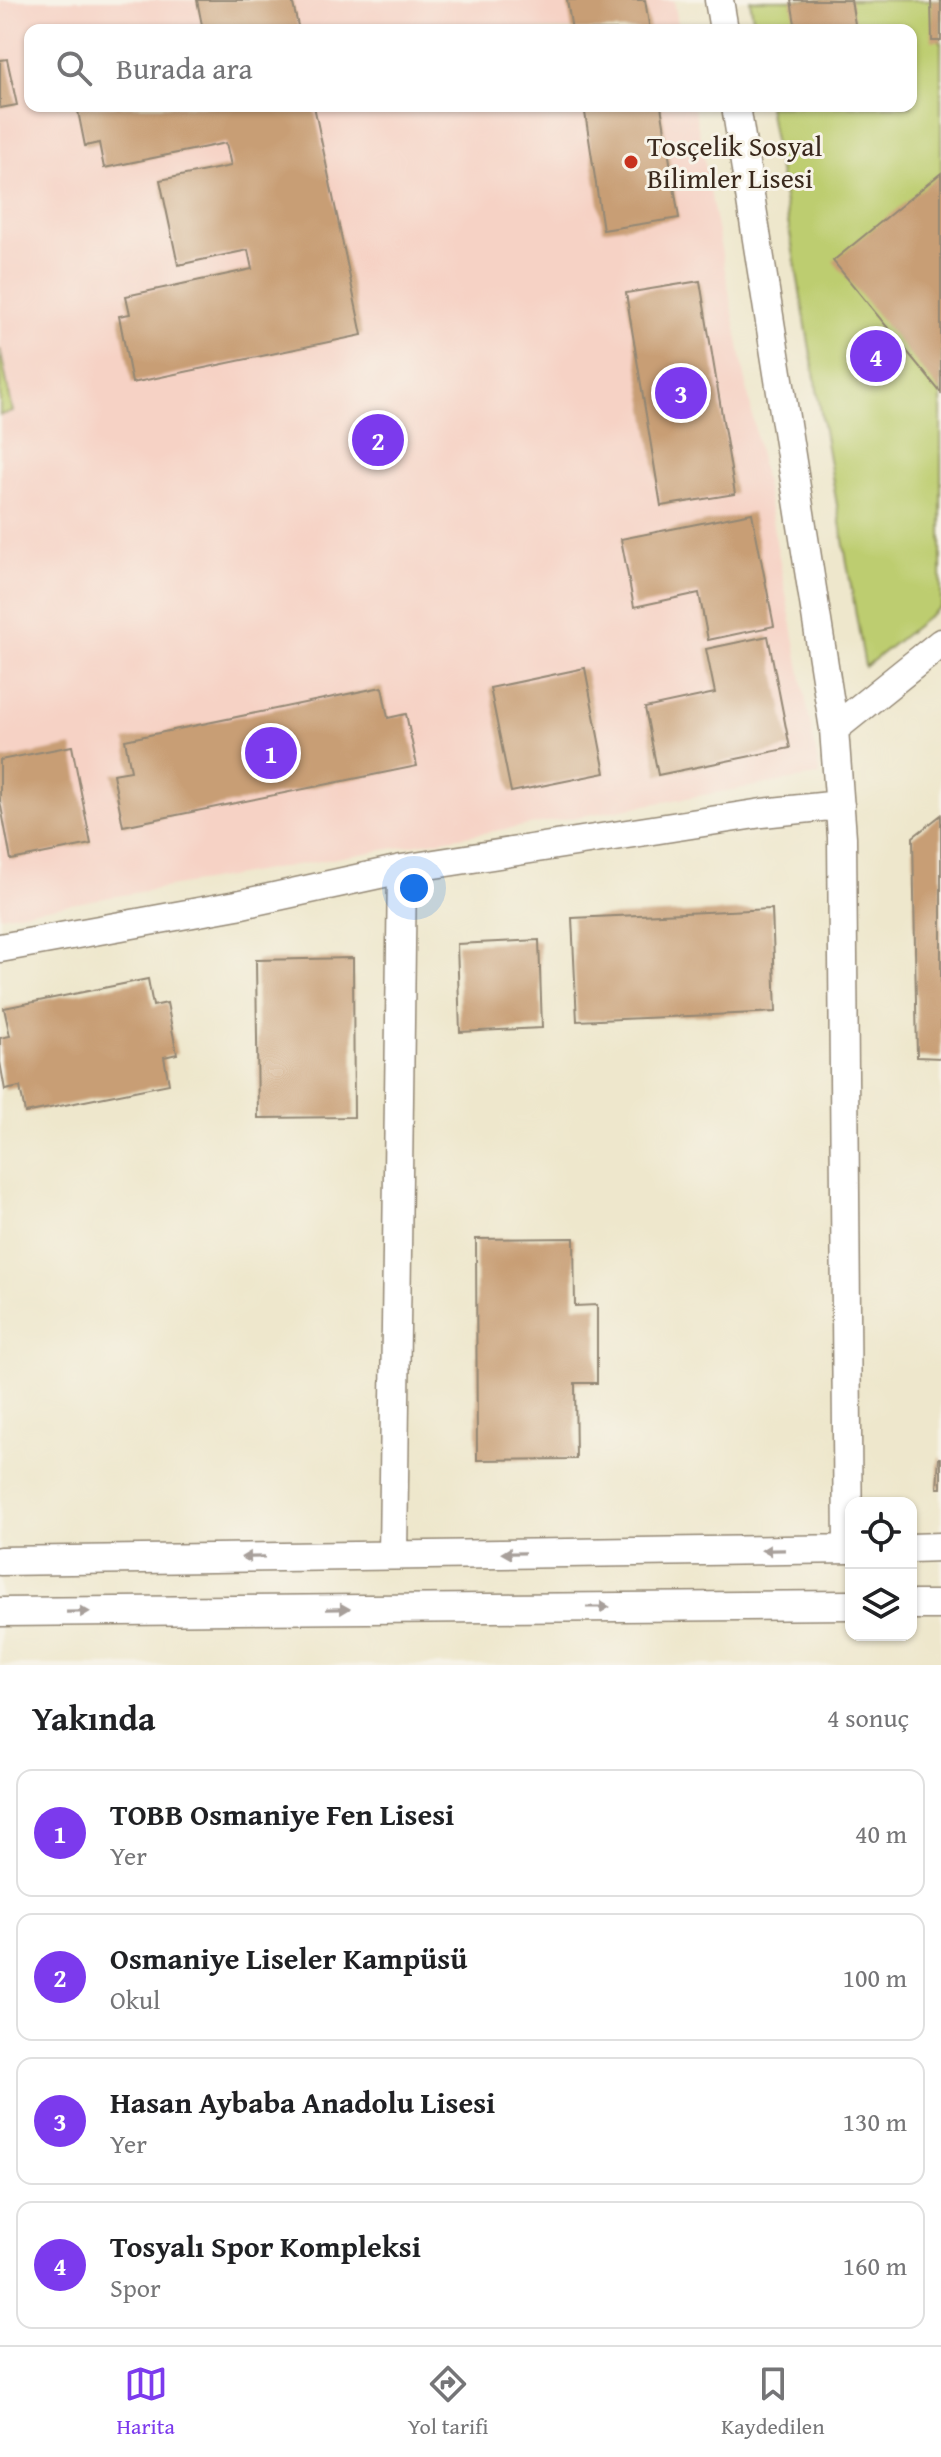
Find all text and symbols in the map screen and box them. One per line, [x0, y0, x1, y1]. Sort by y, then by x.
search box [24, 24, 917, 112]
icon: search [52, 46, 96, 90]
text: Burada ara [116, 46, 253, 90]
place label: Tosçelik Sosyal Bilimler Lisesi [647, 125, 822, 198]
marker: Tosçelik Sosyal Bilimler Lisesi [622, 153, 640, 171]
pin: 4 [850, 326, 902, 386]
pin: 3 [655, 363, 707, 423]
pin: 2 [352, 410, 404, 470]
pin: 1 [245, 723, 297, 783]
your location [394, 868, 434, 908]
map controls [845, 1497, 917, 1641]
button: locate [845, 1497, 917, 1569]
one-way arrow [760, 1544, 785, 1556]
one-way arrow [500, 1547, 525, 1560]
one-way arrow [240, 1551, 265, 1564]
button: layers [845, 1569, 917, 1641]
one-way arrow [586, 1601, 611, 1613]
one-way arrow [326, 1603, 351, 1615]
one-way arrow [66, 1605, 91, 1618]
text: Yakında [32, 1693, 155, 1742]
text: 4 sonuç [827, 1698, 909, 1737]
text: TOBB Osmaniye Fen Lisesi [110, 1792, 454, 1836]
text: 1 [53, 1814, 67, 1853]
text: 40 m [855, 1814, 907, 1853]
text: Yer [110, 1836, 147, 1875]
text: Osmaniye Liseler Kampüsü [110, 1936, 467, 1980]
text: 2 [53, 1958, 67, 1997]
text: 100 m [842, 1958, 907, 1997]
text: Okul [110, 1980, 160, 2019]
text: Hasan Aybaba Anadolu Lisesi [110, 2080, 495, 2124]
text: 3 [53, 2102, 67, 2141]
text: 130 m [842, 2102, 907, 2141]
text: Yer [110, 2124, 147, 2163]
text: Tosyalı Spor Kompleksi [110, 2224, 421, 2268]
text: 4 [53, 2246, 67, 2285]
text: 160 m [842, 2246, 907, 2285]
text: Spor [110, 2268, 161, 2307]
tab: Harita [116, 2362, 175, 2442]
tab: Yol tarifi [408, 2362, 488, 2442]
tab: Kaydedilen [721, 2362, 825, 2442]

